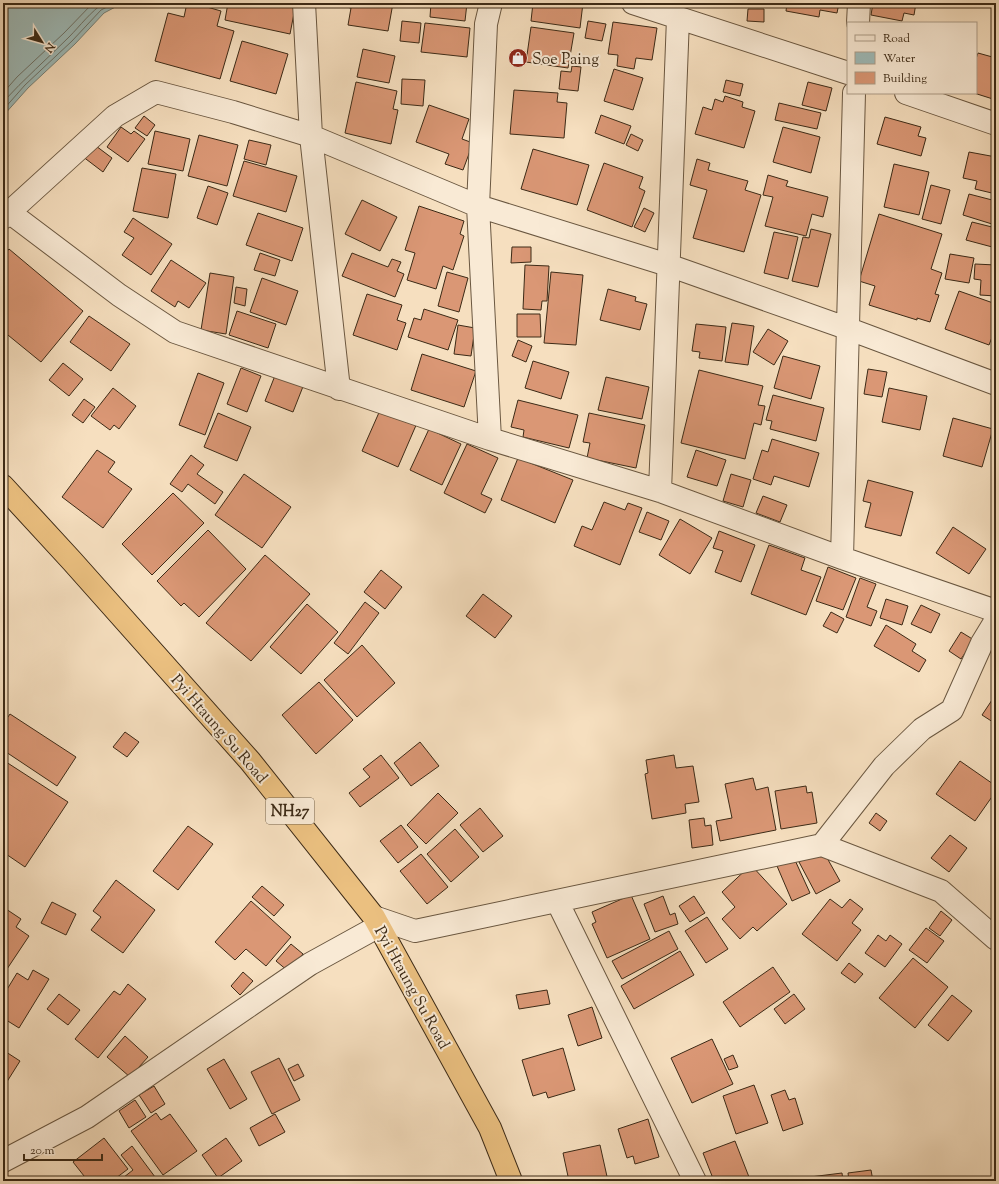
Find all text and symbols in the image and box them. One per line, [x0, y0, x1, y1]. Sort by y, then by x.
north arrow [22, 22, 62, 62]
legend [847, 22, 977, 94]
text: Road [883, 30, 910, 48]
text: N [40, 38, 59, 56]
shop icon: Soe Paing [507, 47, 529, 69]
place label: Soe Paing [532, 49, 599, 72]
text: Water [883, 50, 916, 68]
text: Building [883, 70, 927, 88]
street label: Pyi Htaung Su Road [164, 670, 272, 789]
road number: NH27 [266, 798, 314, 824]
street label: Pyi Htaung Su Road [367, 922, 454, 1054]
scale bar [24, 1136, 102, 1162]
text: 20 m [30, 1142, 55, 1160]

